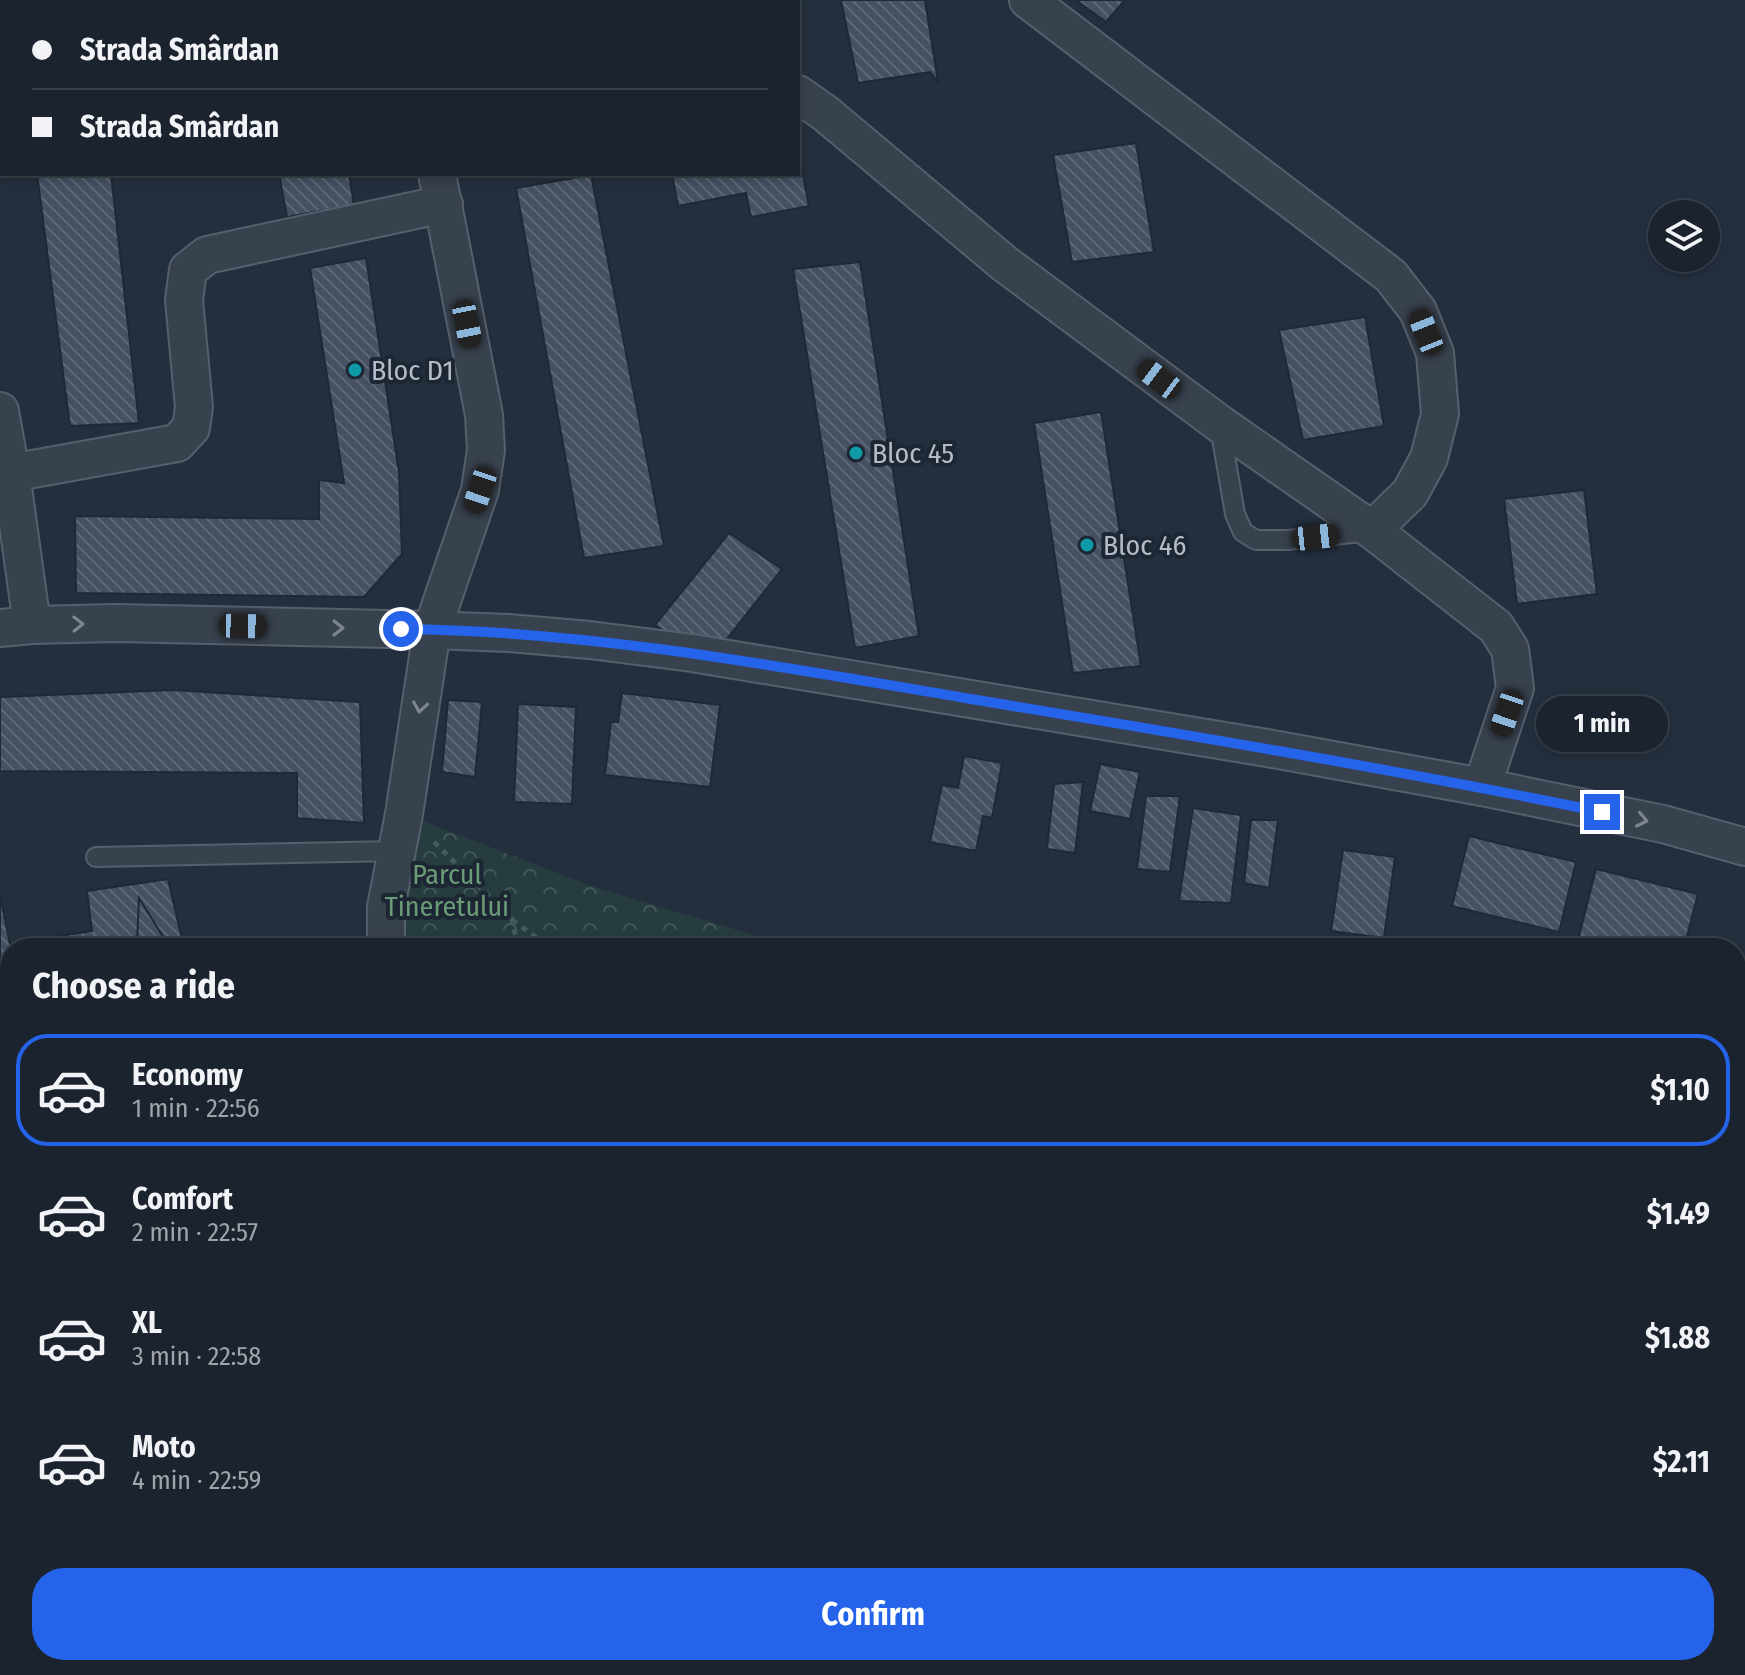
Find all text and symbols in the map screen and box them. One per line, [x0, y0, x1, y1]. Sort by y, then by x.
text: Strada Smârdan [80, 32, 279, 68]
text: Strada Smârdan [80, 109, 279, 145]
map controls [1648, 200, 1720, 272]
button: layers [1648, 200, 1720, 272]
car [451, 298, 483, 350]
car [1406, 305, 1446, 359]
place label: Bloc D1 [371, 354, 454, 387]
car [1133, 355, 1185, 403]
marker: Bloc D1 [346, 361, 364, 379]
place label: Bloc 45 [872, 437, 954, 470]
marker: Bloc 45 [847, 444, 865, 462]
car [461, 463, 499, 517]
car [1291, 523, 1341, 551]
place label: Bloc 46 [1103, 529, 1186, 562]
marker: Bloc 46 [1078, 536, 1096, 554]
route start [383, 611, 419, 647]
car [219, 614, 267, 638]
one-way arrow [72, 616, 85, 633]
one-way arrow [332, 620, 345, 637]
car [1488, 686, 1526, 740]
callout: 1 min [1536, 696, 1668, 752]
one-way arrow [413, 700, 430, 714]
text: 1 min [1574, 708, 1630, 739]
route end [1584, 794, 1620, 830]
one-way arrow [1635, 811, 1649, 828]
park label: Parcul Tineretului [385, 858, 509, 923]
text: Choose a ride [32, 964, 235, 1008]
icon: car [36, 1054, 108, 1126]
text: Economy [132, 1057, 243, 1093]
text: $1.10 [1651, 1072, 1710, 1108]
text: 1 min · 22:56 [132, 1093, 260, 1124]
icon: car [36, 1178, 108, 1250]
text: Comfort [132, 1181, 233, 1217]
text: $1.49 [1647, 1196, 1710, 1232]
text: 2 min · 22:57 [132, 1217, 258, 1248]
icon: car [36, 1302, 108, 1374]
text: XL [132, 1305, 162, 1341]
text: $1.88 [1645, 1320, 1710, 1356]
text: 3 min · 22:58 [132, 1341, 261, 1372]
icon: car [36, 1426, 108, 1498]
text: Moto [132, 1429, 196, 1465]
text: $2.11 [1653, 1444, 1710, 1480]
text: 4 min · 22:59 [132, 1465, 261, 1496]
button: Confirm [32, 1568, 1714, 1660]

